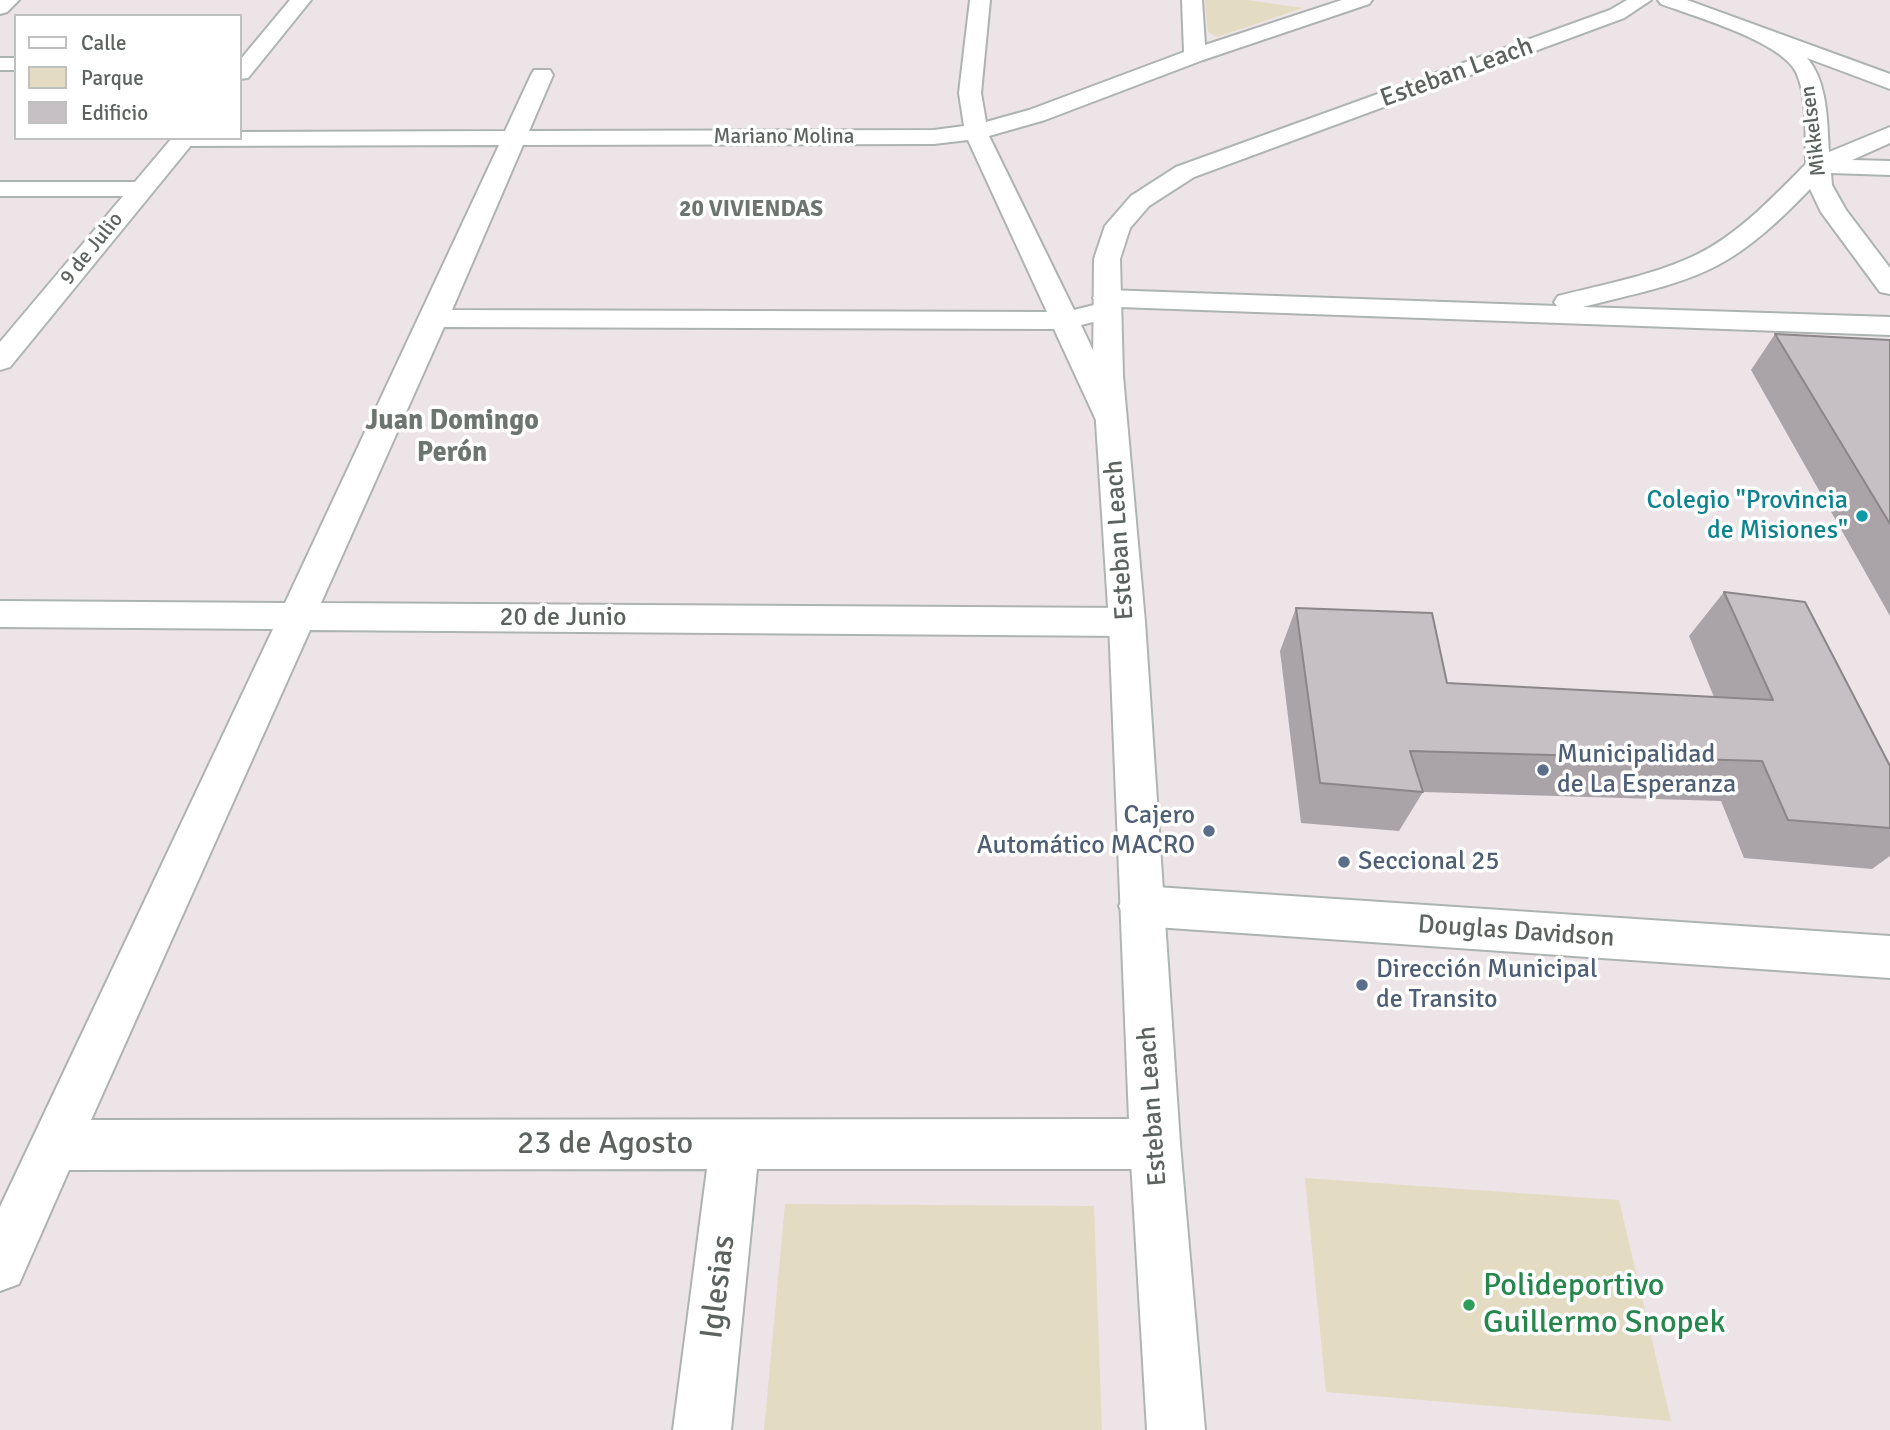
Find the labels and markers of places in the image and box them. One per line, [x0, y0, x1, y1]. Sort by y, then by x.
place label: Colegio "Provincia de Misiones" [1647, 485, 1848, 546]
marker: Colegio "Provincia de Misiones" [1854, 508, 1870, 524]
place label: Municipalidad de La Esperanza [1557, 739, 1736, 800]
marker: Municipalidad de La Esperanza [1535, 762, 1551, 778]
place label: Cajero Automático MACRO [977, 800, 1195, 862]
marker: Cajero Automático MACRO [1201, 823, 1217, 839]
place label: Seccional 25 [1358, 846, 1499, 878]
marker: Seccional 25 [1336, 854, 1352, 870]
place label: Dirección Municipal de Transito [1376, 954, 1598, 1016]
marker: Dirección Municipal de Transito [1354, 977, 1370, 993]
place label: Polideportivo Guillermo Snopek [1483, 1268, 1726, 1343]
marker: Polideportivo Guillermo Snopek [1461, 1297, 1477, 1313]

